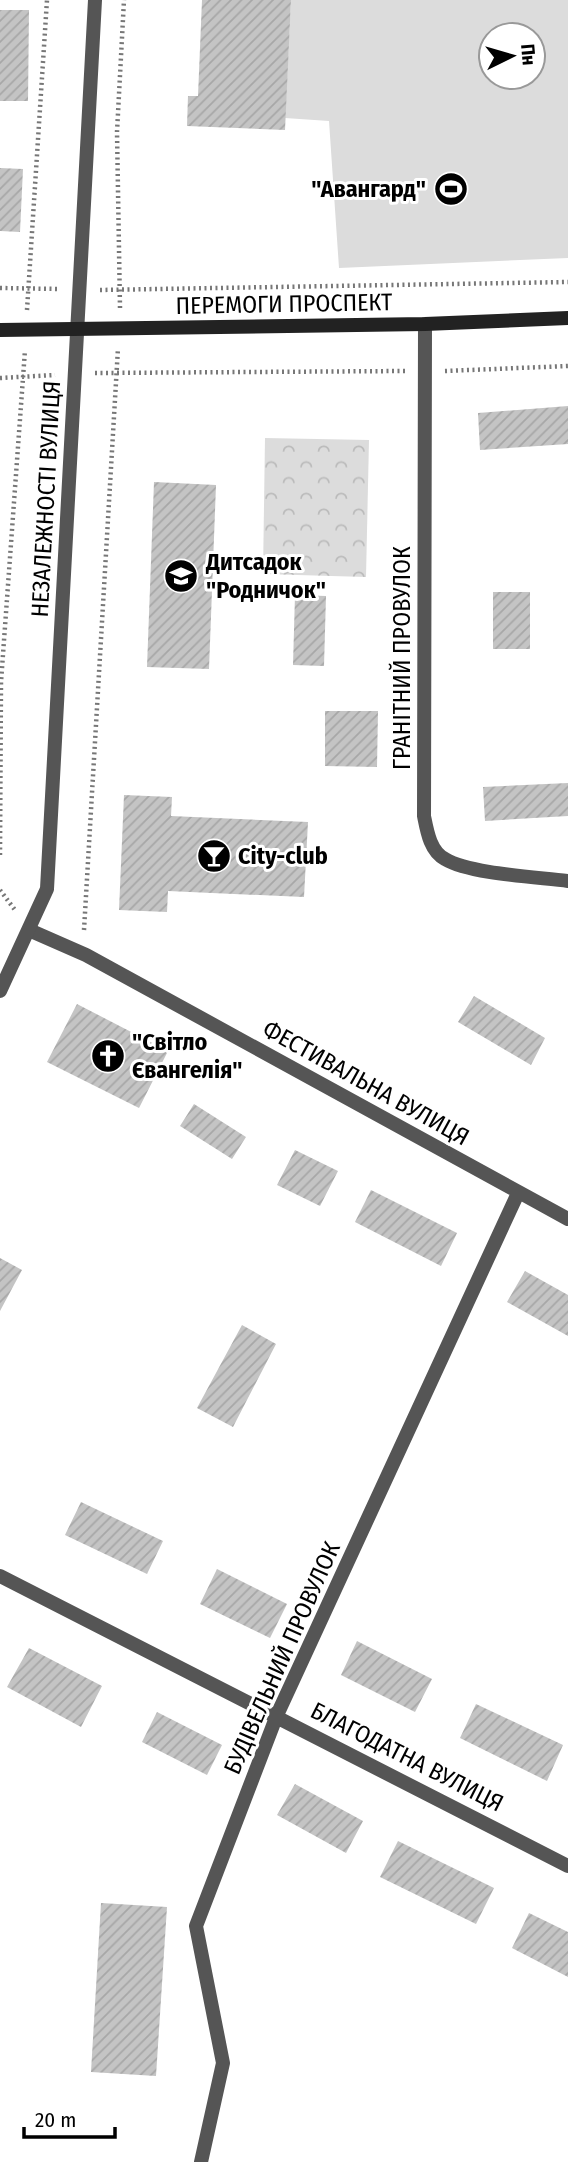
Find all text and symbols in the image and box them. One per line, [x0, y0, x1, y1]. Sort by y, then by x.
north arrow [477, 21, 547, 91]
text: Пн [516, 43, 541, 66]
sports icon: "Авангард" [432, 170, 470, 208]
place label: "Авангард" [311, 175, 426, 203]
street label: ПЕРЕМОГИ ПРОСПЕКТ [175, 288, 393, 320]
street label: НЕЗАЛЕЖНОСТІ ВУЛИЦЯ [26, 380, 66, 618]
street label: ГРАНІТНИЙ ПРОВУЛОК [388, 546, 416, 770]
place label: Дитсадок "Родничок" [205, 548, 326, 604]
school or university icon: Дитсадок "Родничок" [162, 557, 200, 595]
bar icon: City-club [195, 837, 233, 875]
place label: City-club [238, 842, 328, 870]
street label: ФЕСТИВАЛЬНА ВУЛИЦЯ [258, 1015, 474, 1151]
place label: "Світло Євангелія" [132, 1028, 243, 1084]
church icon: "Світло Євангелія" [89, 1037, 127, 1075]
street label: БУДІВЕЛЬНИЙ ПРОВУЛОК [218, 1537, 346, 1778]
street label: БЛАГОДАТНА ВУЛИЦЯ [306, 1696, 508, 1818]
scale bar [24, 2096, 116, 2140]
text: 20 m [35, 2107, 76, 2133]

